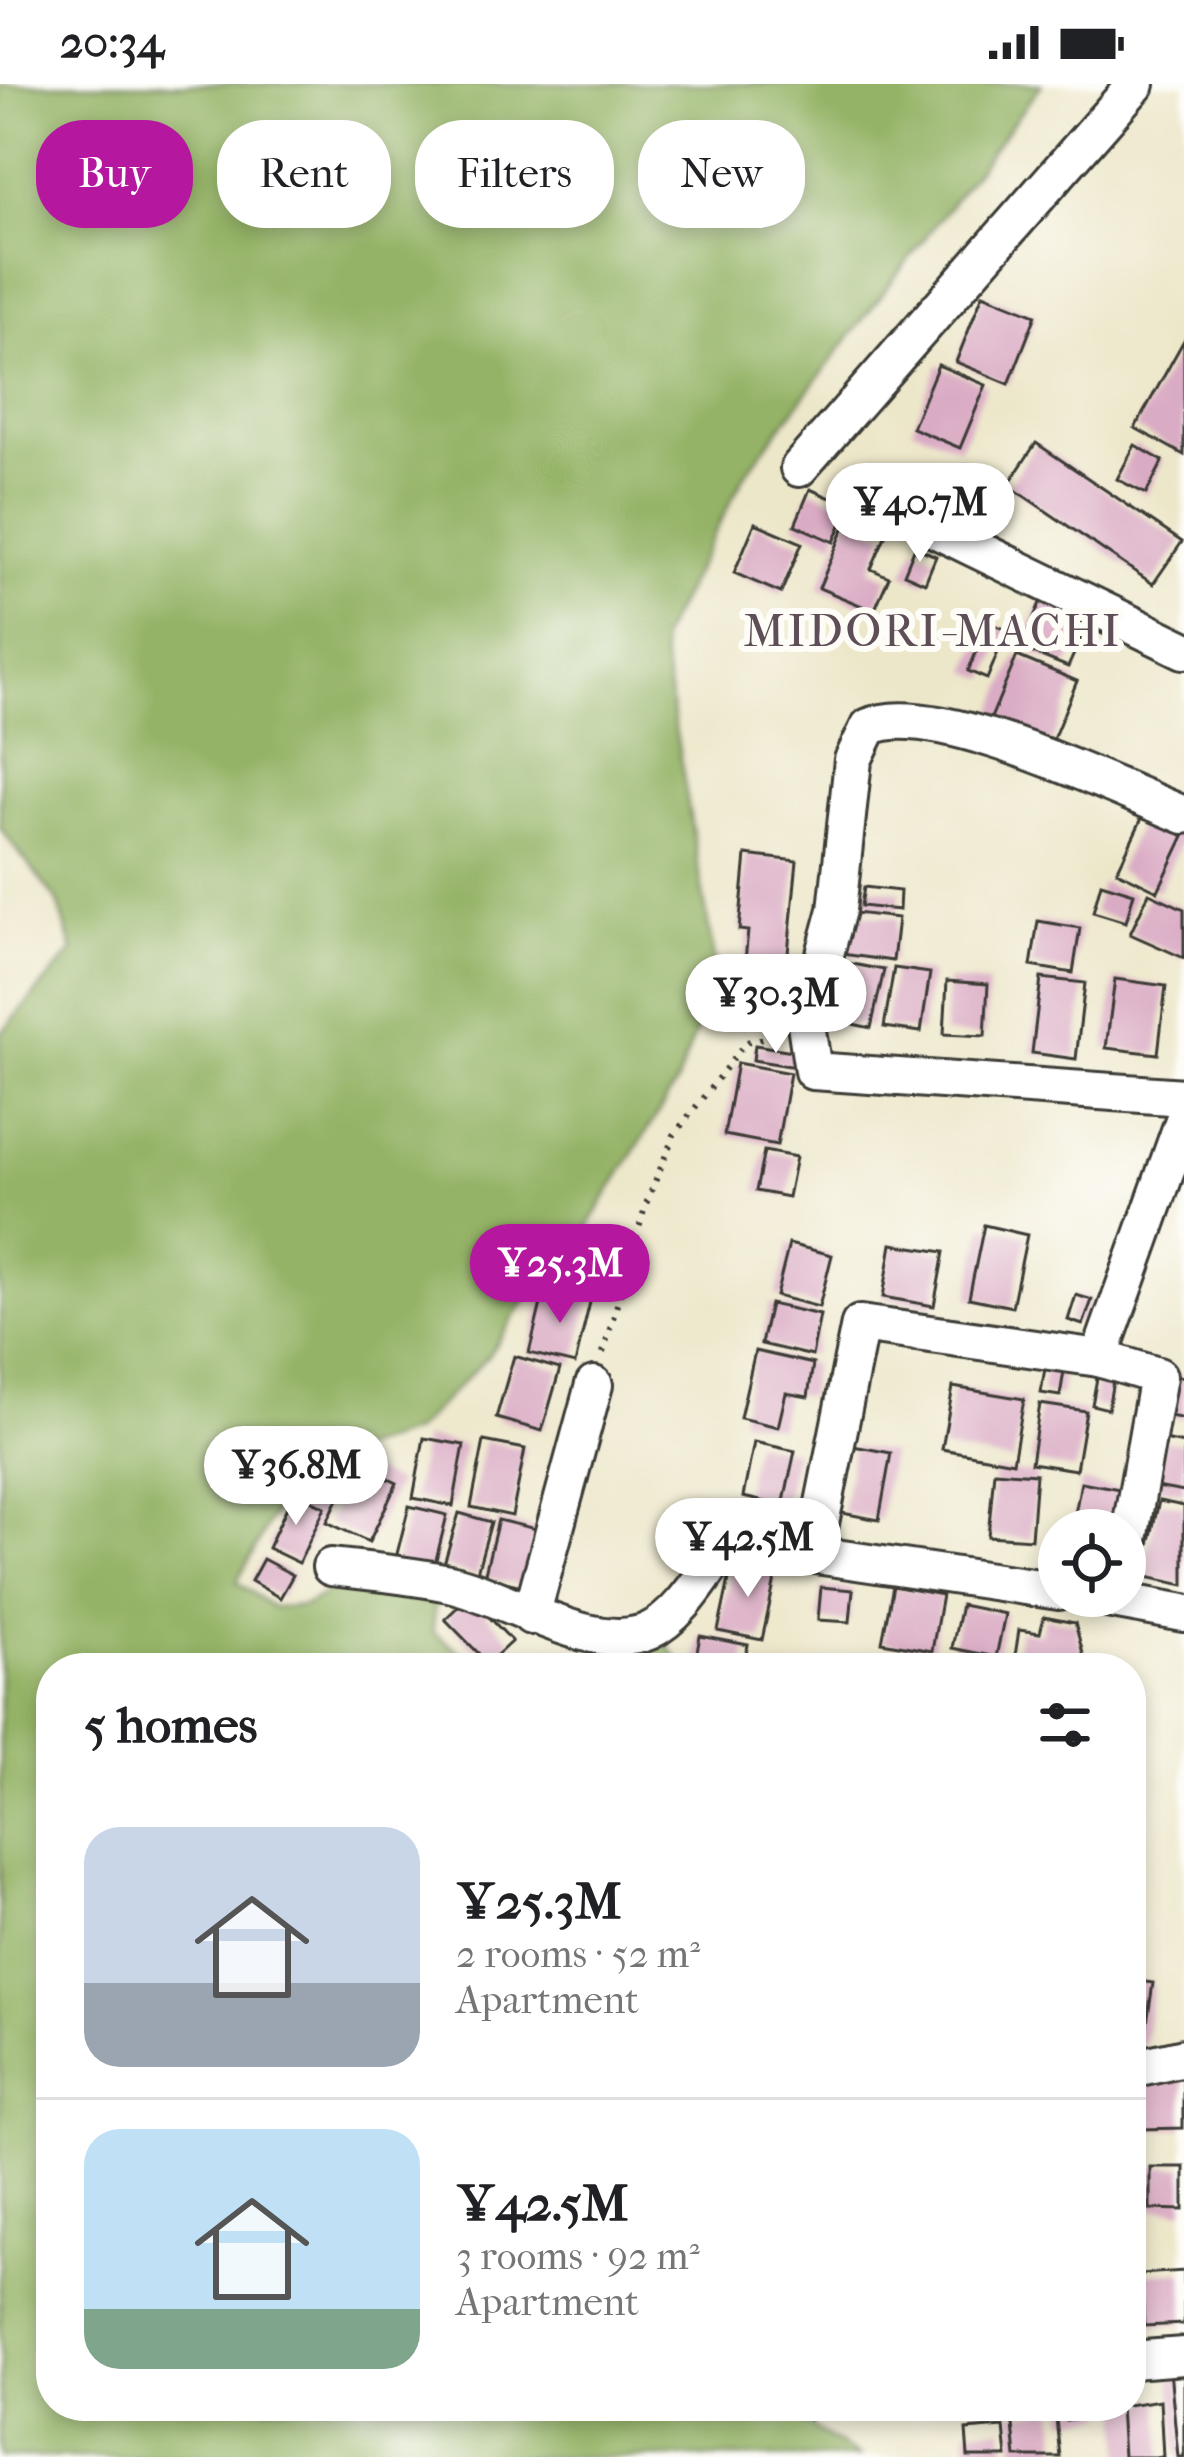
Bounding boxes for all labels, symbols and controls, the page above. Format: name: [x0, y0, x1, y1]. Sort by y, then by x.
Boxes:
text: 20:34: [60, 16, 164, 69]
chip: Buy: [36, 120, 193, 228]
chip: Rent: [217, 120, 391, 228]
chip: Filters: [415, 120, 614, 228]
chip: New: [638, 120, 805, 228]
pin: ¥40.7M: [822, 463, 1018, 565]
text: ¥40.7M: [853, 479, 987, 525]
district label: MIDORI-MACHI: [744, 605, 1122, 658]
pin: ¥30.3M: [678, 954, 874, 1056]
text: ¥30.3M: [712, 970, 840, 1016]
pin: ¥25.3M: [462, 1224, 658, 1326]
text: ¥25.3M: [497, 1240, 623, 1286]
pin: ¥36.8M: [198, 1426, 394, 1528]
text: ¥36.8M: [231, 1442, 361, 1488]
pin: ¥42.5M: [650, 1498, 846, 1600]
map controls: [1038, 1509, 1146, 1617]
button: locate: [1038, 1509, 1146, 1617]
text: ¥42.5M: [682, 1514, 814, 1560]
icon: filters: [1032, 1692, 1098, 1758]
text: 5 homes: [84, 1695, 257, 1755]
text: ¥25.3M: [456, 1871, 621, 1931]
icon: home: [180, 1875, 324, 2019]
text: 2 rooms · 52 m²: [456, 1931, 700, 1977]
text: Apartment: [456, 1977, 639, 2023]
text: ¥42.5M: [456, 2173, 628, 2233]
icon: home: [180, 2177, 324, 2321]
text: 3 rooms · 92 m²: [456, 2233, 700, 2279]
text: Apartment: [456, 2279, 639, 2325]

